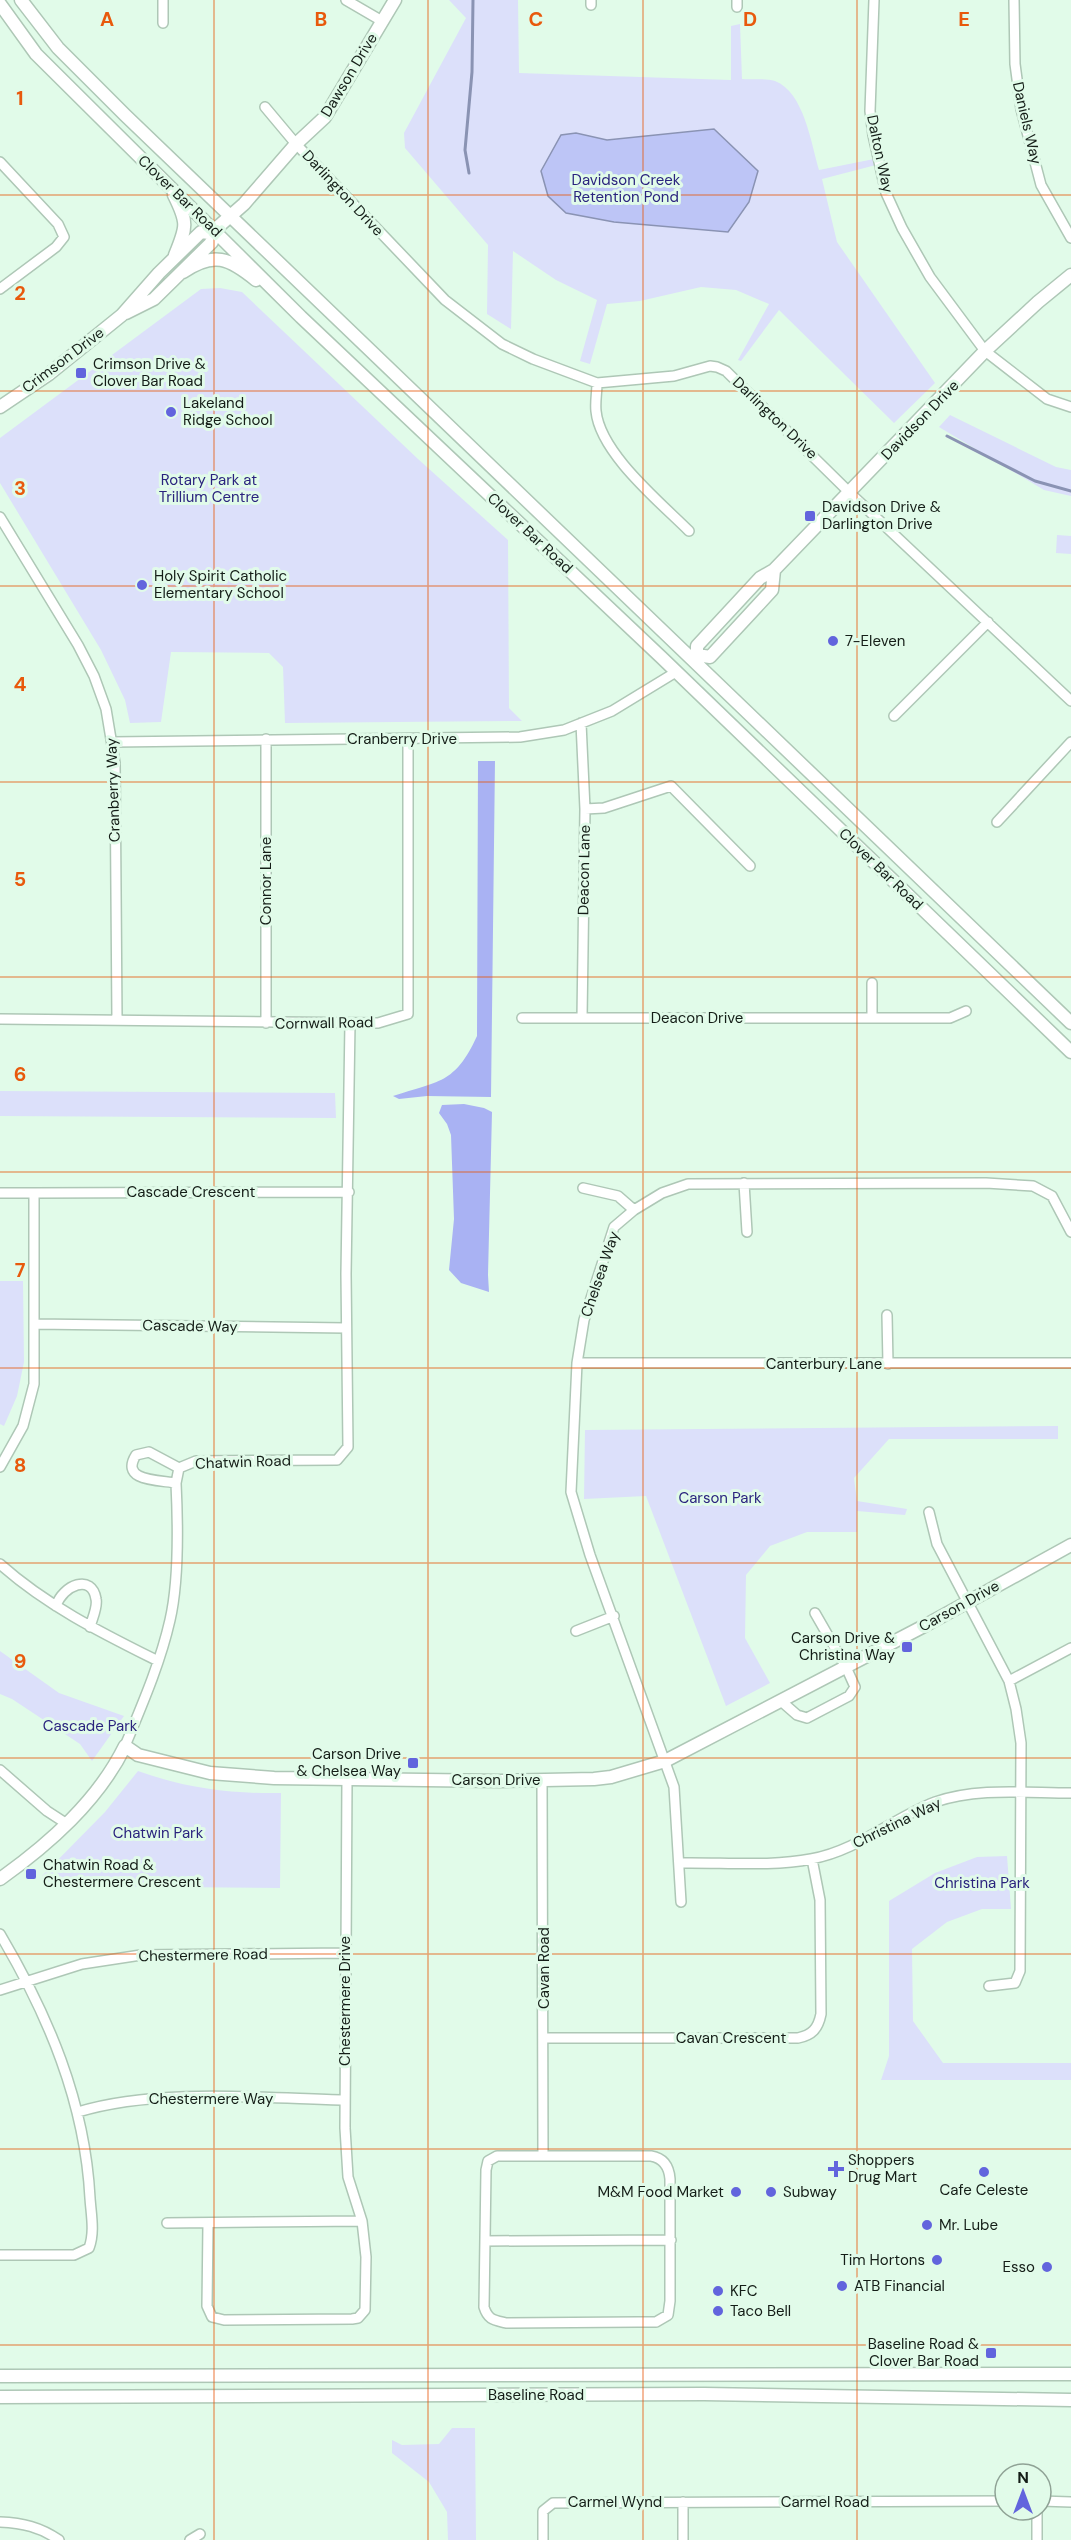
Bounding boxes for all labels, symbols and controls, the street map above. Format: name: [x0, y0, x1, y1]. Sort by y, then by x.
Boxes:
text: A: [100, 6, 114, 32]
text: B: [315, 6, 327, 32]
text: C: [529, 6, 543, 32]
text: D: [743, 6, 757, 32]
text: E: [958, 6, 970, 32]
street label: Dawson Drive: [316, 29, 382, 121]
street label: Daniels Way: [1008, 80, 1046, 167]
text: 1: [16, 85, 24, 111]
street label: Dalton Way: [862, 113, 898, 195]
street label: Darlington Drive: [298, 146, 388, 240]
street label: Clover Bar Road: [134, 151, 226, 241]
park label: Davidson Creek Retention Pond: [572, 170, 681, 207]
text: 2: [14, 280, 26, 306]
street label: Crimson Drive: [18, 323, 108, 397]
place label: Crimson Drive & Clover Bar Road: [93, 354, 206, 391]
marker: Crimson Drive & Clover Bar Road: [74, 366, 88, 380]
street label: Darlington Drive: [728, 372, 822, 464]
street label: Davidson Drive: [877, 376, 963, 464]
place label: Lakeland Ridge School: [183, 393, 273, 430]
marker: Lakeland Ridge School: [164, 405, 178, 419]
park label: Rotary Park at Trillium Centre: [159, 470, 259, 507]
text: 3: [14, 475, 26, 501]
street label: Clover Bar Road: [483, 488, 577, 578]
place label: Davidson Drive & Darlington Drive: [822, 497, 941, 534]
marker: Davidson Drive & Darlington Drive: [803, 509, 817, 523]
place label: Holy Spirit Catholic Elementary School: [154, 566, 287, 603]
marker: Holy Spirit Catholic Elementary School: [135, 578, 149, 592]
place label: 7-Eleven: [845, 631, 905, 651]
marker: 7-Eleven: [826, 634, 840, 648]
text: 4: [14, 671, 27, 697]
street label: Cranberry Drive: [347, 729, 457, 749]
street label: Cranberry Way: [101, 737, 125, 843]
street label: Clover Bar Road: [835, 824, 927, 914]
street label: Deacon Lane: [573, 825, 595, 915]
street label: Connor Lane: [256, 837, 276, 925]
text: 5: [14, 866, 26, 892]
street label: Deacon Drive: [651, 1008, 743, 1028]
street label: Cornwall Road: [274, 1012, 374, 1034]
text: 6: [14, 1061, 26, 1087]
street label: Cascade Crescent: [127, 1182, 255, 1202]
street label: Chelsea Way: [576, 1228, 624, 1320]
text: 7: [15, 1257, 26, 1283]
street label: Cascade Way: [142, 1315, 238, 1337]
street label: Canterbury Lane: [766, 1354, 882, 1374]
street label: Chatwin Road: [195, 1450, 291, 1474]
text: 8: [14, 1452, 26, 1478]
park label: Carson Park: [678, 1488, 762, 1508]
street label: Carson Drive: [915, 1576, 1003, 1636]
place label: Carson Drive & Christina Way: [791, 1628, 896, 1665]
marker: Carson Drive & Christina Way: [900, 1640, 914, 1654]
text: 9: [14, 1648, 26, 1674]
park label: Cascade Park: [43, 1716, 138, 1736]
place label: Carson Drive & Chelsea Way: [296, 1744, 402, 1781]
marker: Carson Drive & Chelsea Way: [406, 1756, 420, 1770]
street label: Carson Drive: [451, 1770, 541, 1790]
street label: Christina Way: [849, 1793, 945, 1853]
park label: Chatwin Park: [113, 1823, 204, 1843]
place label: Chatwin Road & Chestermere Crescent: [43, 1855, 201, 1892]
marker: Chatwin Road & Chestermere Crescent: [24, 1867, 38, 1881]
park label: Christina Park: [934, 1873, 1030, 1893]
street label: Cavan Road: [534, 1927, 554, 2009]
street label: Chestermere Drive: [335, 1936, 355, 2066]
street label: Chestermere Road: [138, 1944, 268, 1966]
street label: Cavan Crescent: [676, 2028, 786, 2048]
street label: Chestermere Way: [149, 2089, 274, 2109]
place label: Shoppers Drug Mart: [848, 2150, 917, 2187]
marker: Shoppers Drug Mart: [829, 2162, 843, 2176]
marker: Cafe Celeste: [977, 2165, 991, 2179]
place label: Cafe Celeste: [940, 2180, 1028, 2200]
place label: M&M Food Market: [597, 2182, 724, 2202]
place label: Subway: [783, 2182, 838, 2202]
marker: M&M Food Market: [729, 2185, 743, 2199]
marker: Subway: [764, 2185, 778, 2199]
place label: Mr. Lube: [939, 2215, 998, 2235]
marker: Mr. Lube: [920, 2218, 934, 2232]
place label: Tim Hortons: [840, 2250, 925, 2270]
marker: Tim Hortons: [930, 2253, 944, 2267]
place label: Esso: [1003, 2257, 1035, 2277]
marker: Esso: [1040, 2260, 1054, 2274]
place label: ATB Financial: [854, 2276, 945, 2296]
marker: ATB Financial: [835, 2279, 849, 2293]
place label: KFC: [730, 2281, 758, 2301]
marker: KFC: [711, 2284, 725, 2298]
place label: Taco Bell: [730, 2301, 791, 2321]
marker: Taco Bell: [711, 2304, 725, 2318]
place label: Baseline Road & Clover Bar Road: [868, 2334, 979, 2371]
marker: Baseline Road & Clover Bar Road: [984, 2346, 998, 2360]
street label: Baseline Road: [488, 2385, 584, 2405]
north arrow: [993, 2462, 1053, 2522]
text: N: [1017, 2467, 1029, 2488]
street label: Carmel Wynd: [568, 2492, 662, 2512]
street label: Carmel Road: [781, 2492, 869, 2512]

